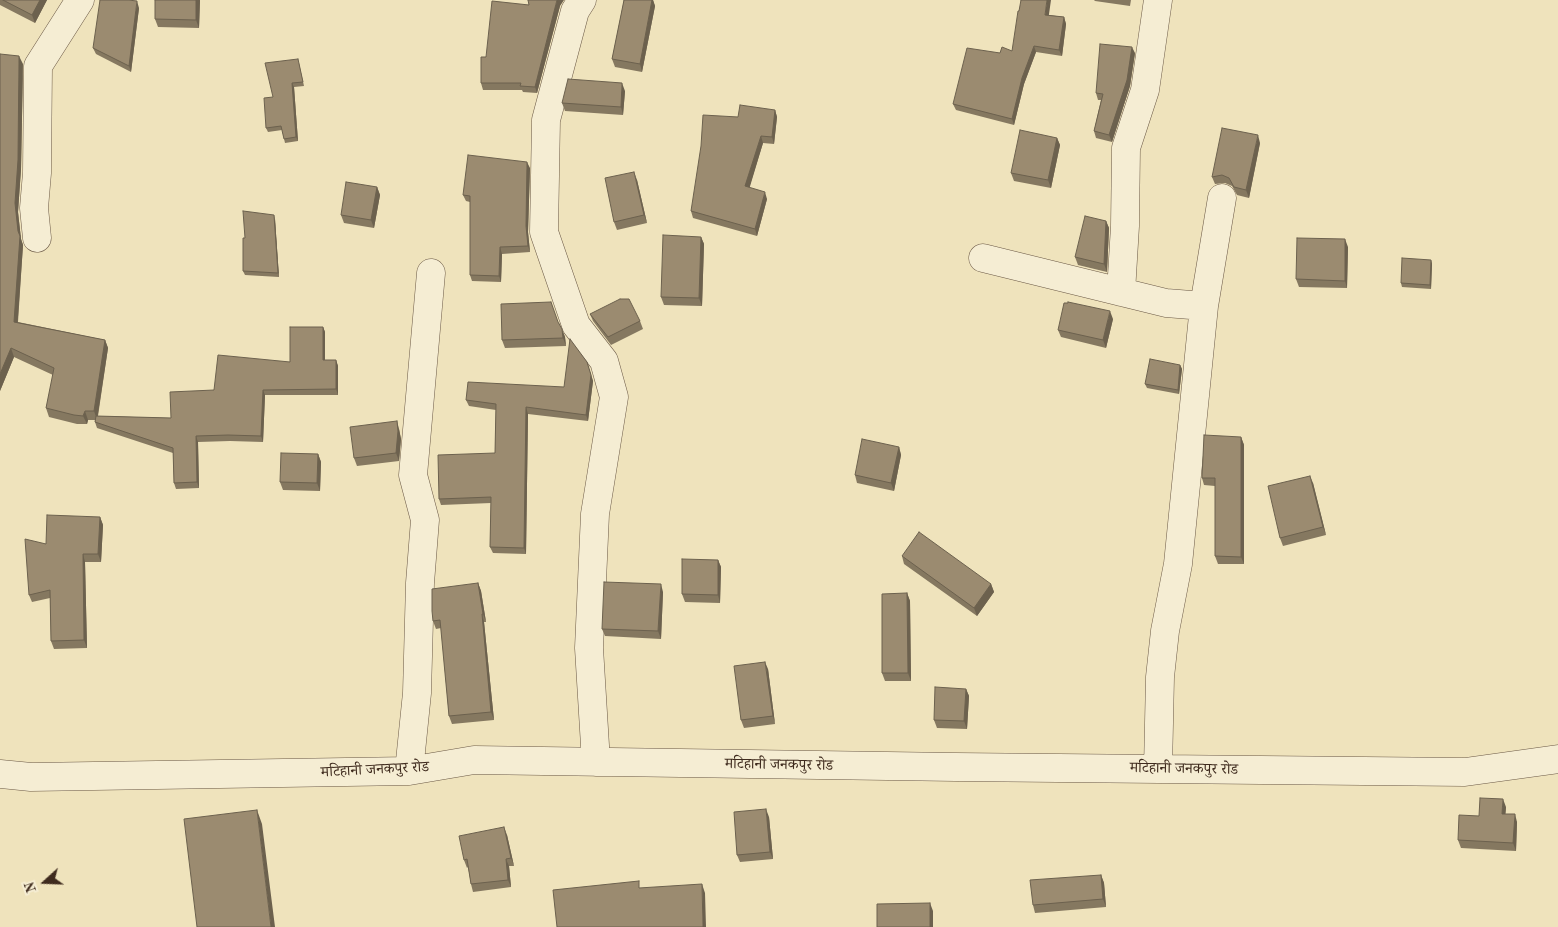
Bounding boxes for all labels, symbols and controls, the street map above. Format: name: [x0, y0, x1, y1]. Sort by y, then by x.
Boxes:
street label: मटिहानी जनकपुर रोड: [725, 755, 833, 775]
street label: मटिहानी जनकपुर रोड: [320, 758, 430, 782]
street label: मटिहानी जनकपुर रोड: [1130, 759, 1238, 779]
north arrow: [20, 857, 70, 907]
text: N: [22, 880, 39, 895]

